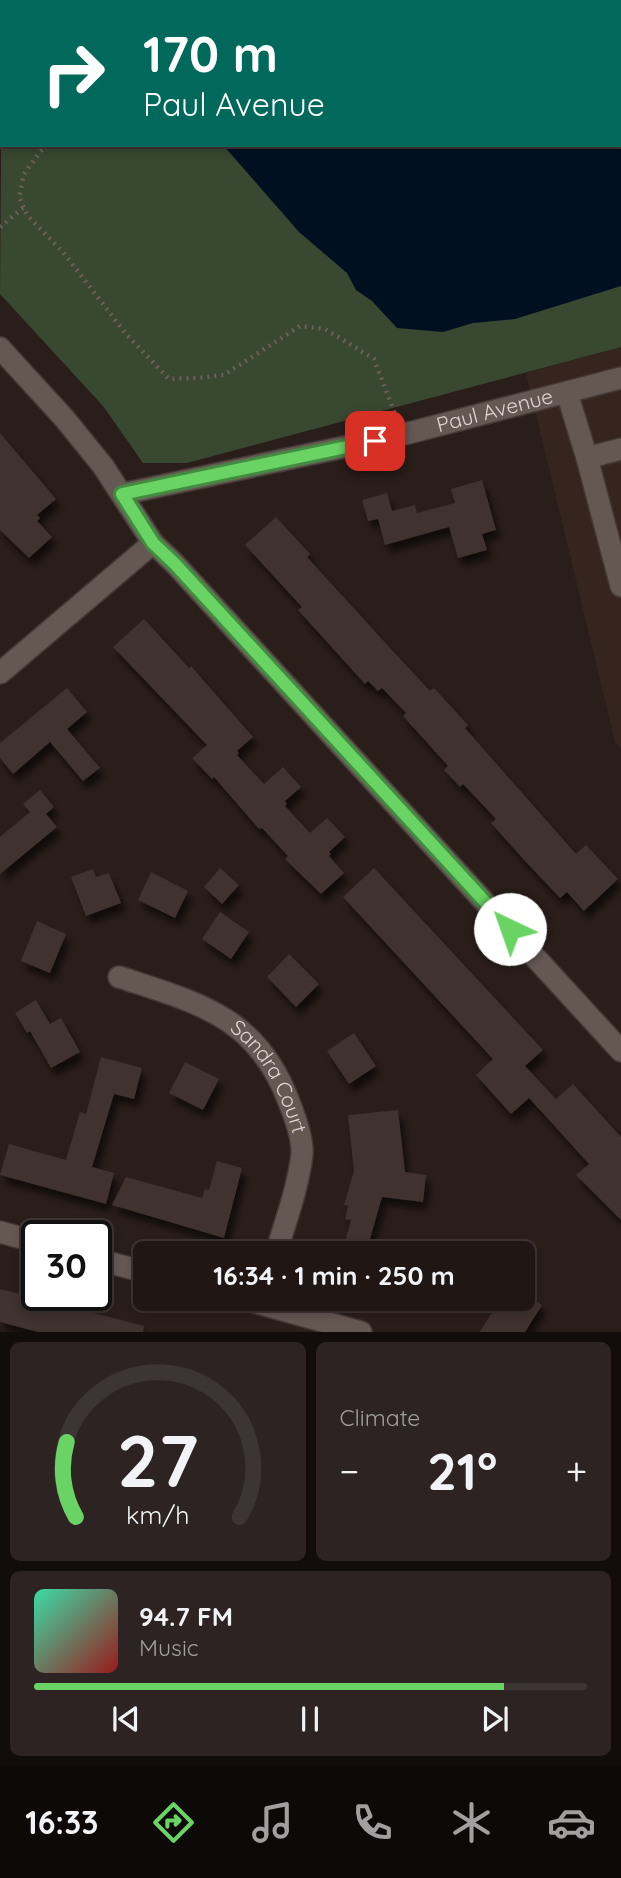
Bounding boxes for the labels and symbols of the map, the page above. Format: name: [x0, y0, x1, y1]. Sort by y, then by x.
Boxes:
street label: Paul Avenue: [433, 382, 556, 437]
pin: [345, 411, 405, 471]
position arrow: [473, 892, 547, 966]
street label: Sandra Court: [226, 1014, 313, 1136]
speed limit sign: 30: [21, 1220, 112, 1311]

